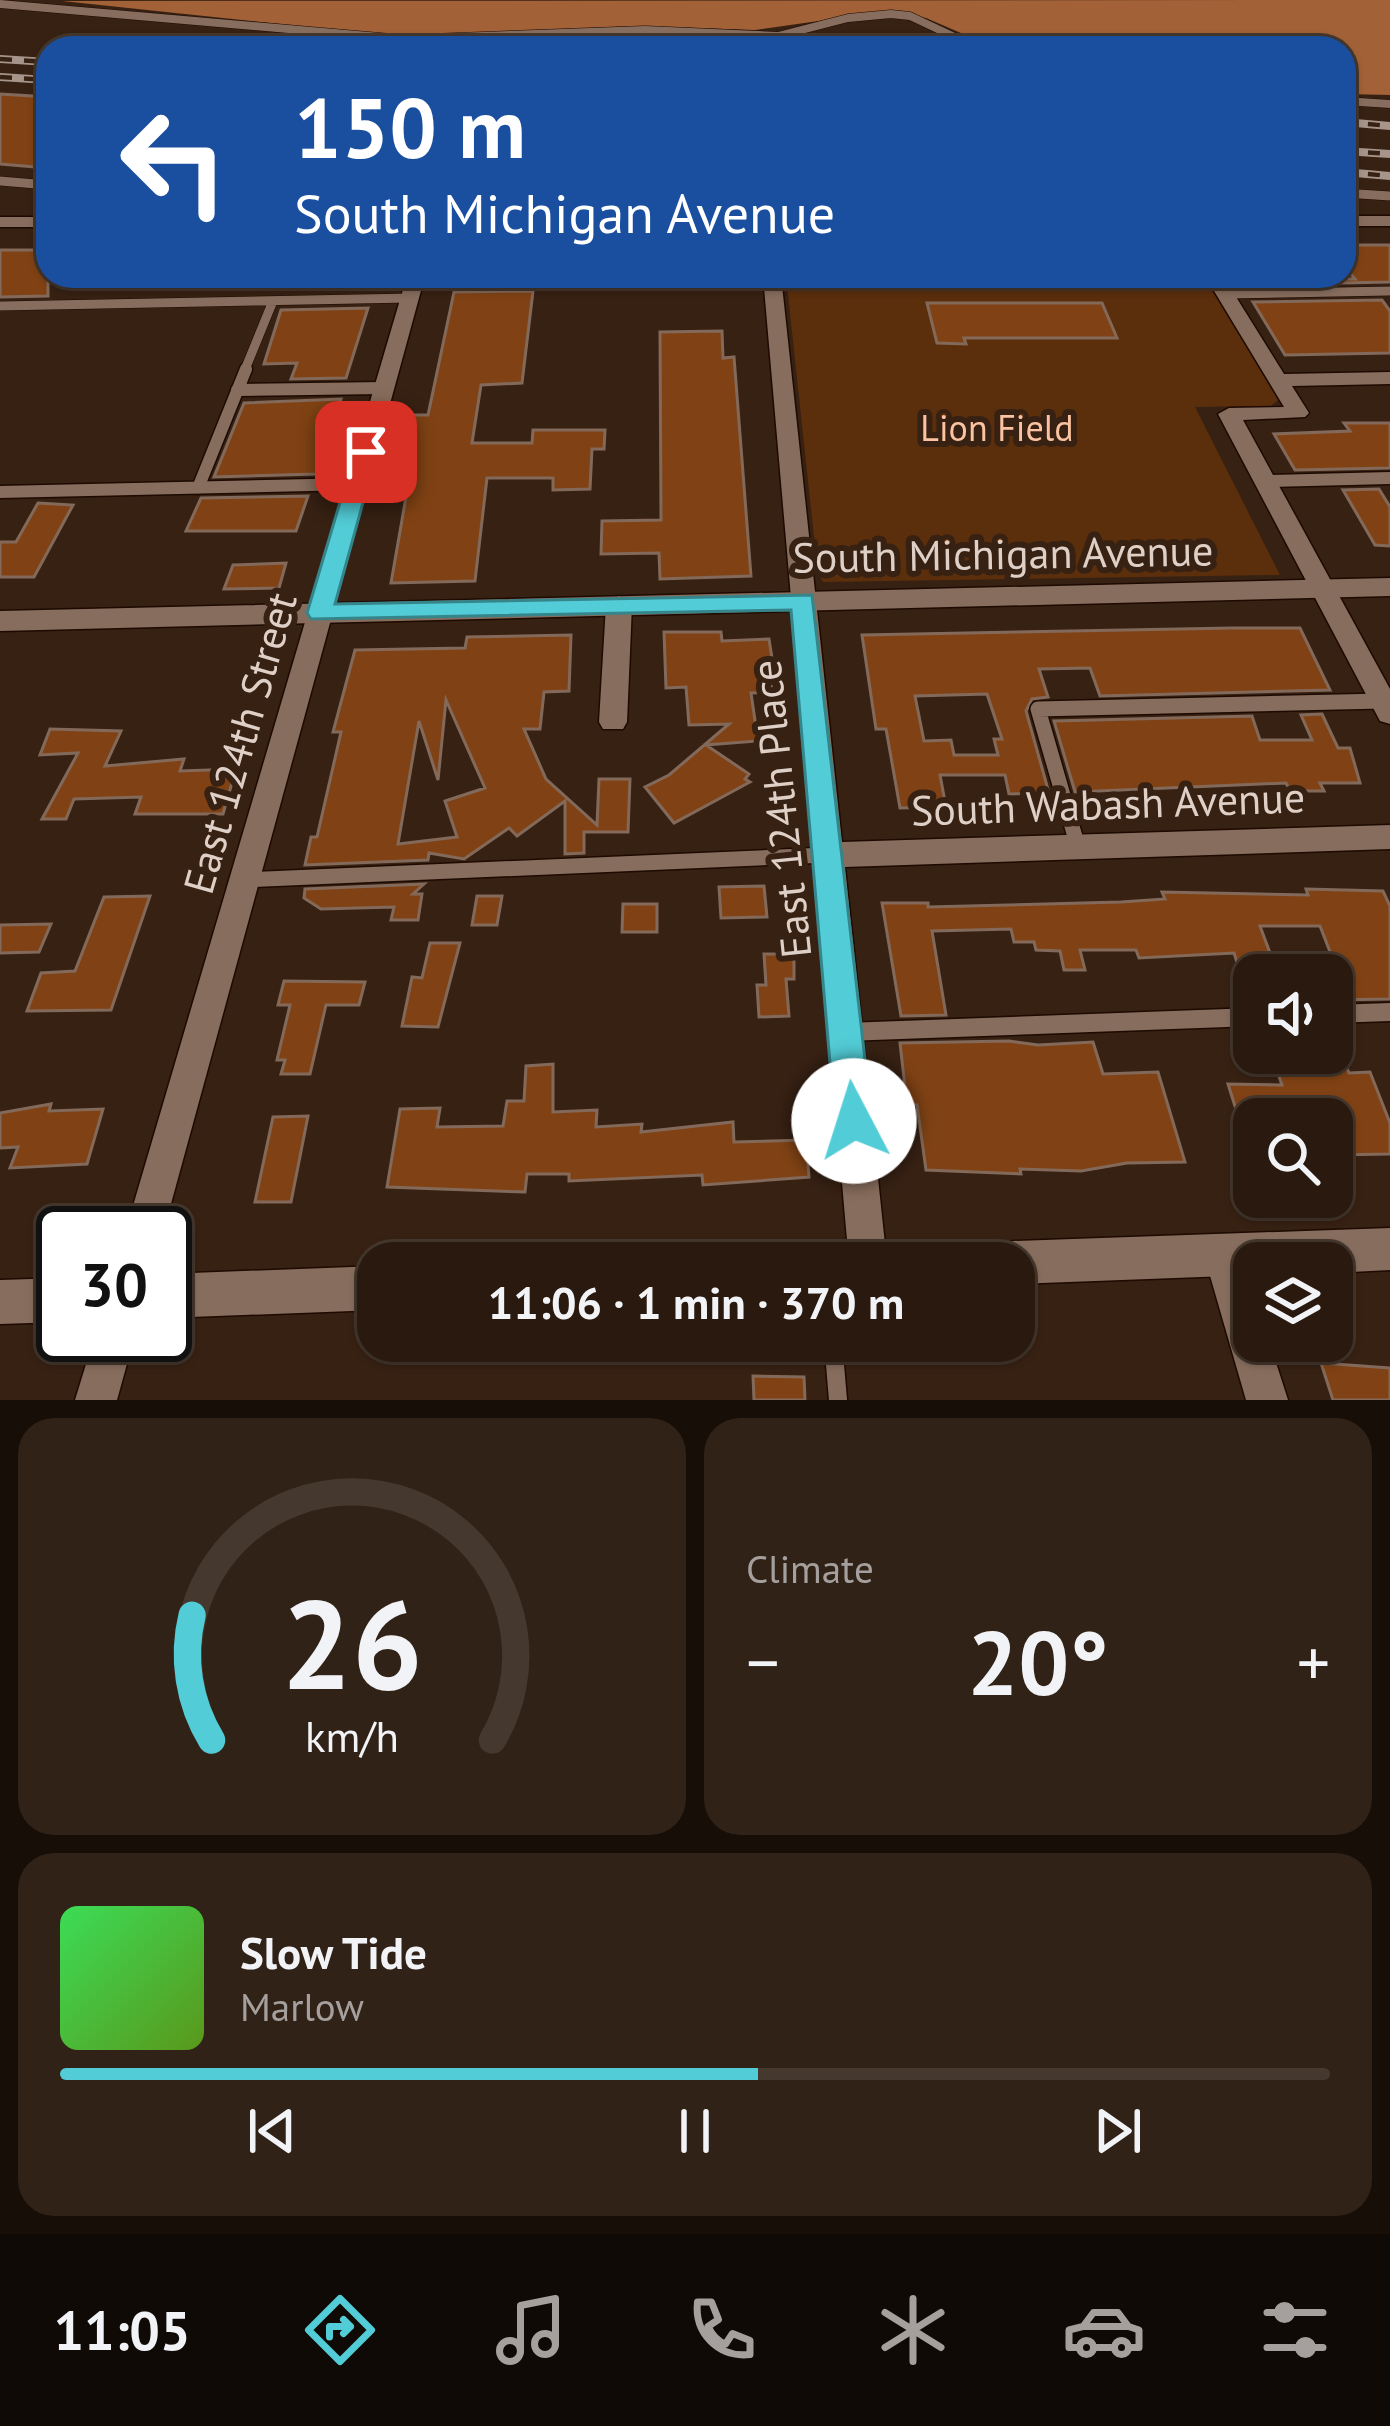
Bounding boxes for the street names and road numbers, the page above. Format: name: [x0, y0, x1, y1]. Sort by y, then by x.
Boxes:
street label: South Michigan Avenue: [792, 522, 1214, 585]
street label: East 124th Street: [170, 586, 309, 900]
street label: East 124th Place: [738, 657, 824, 961]
street label: South Wabash Avenue: [910, 769, 1306, 838]

